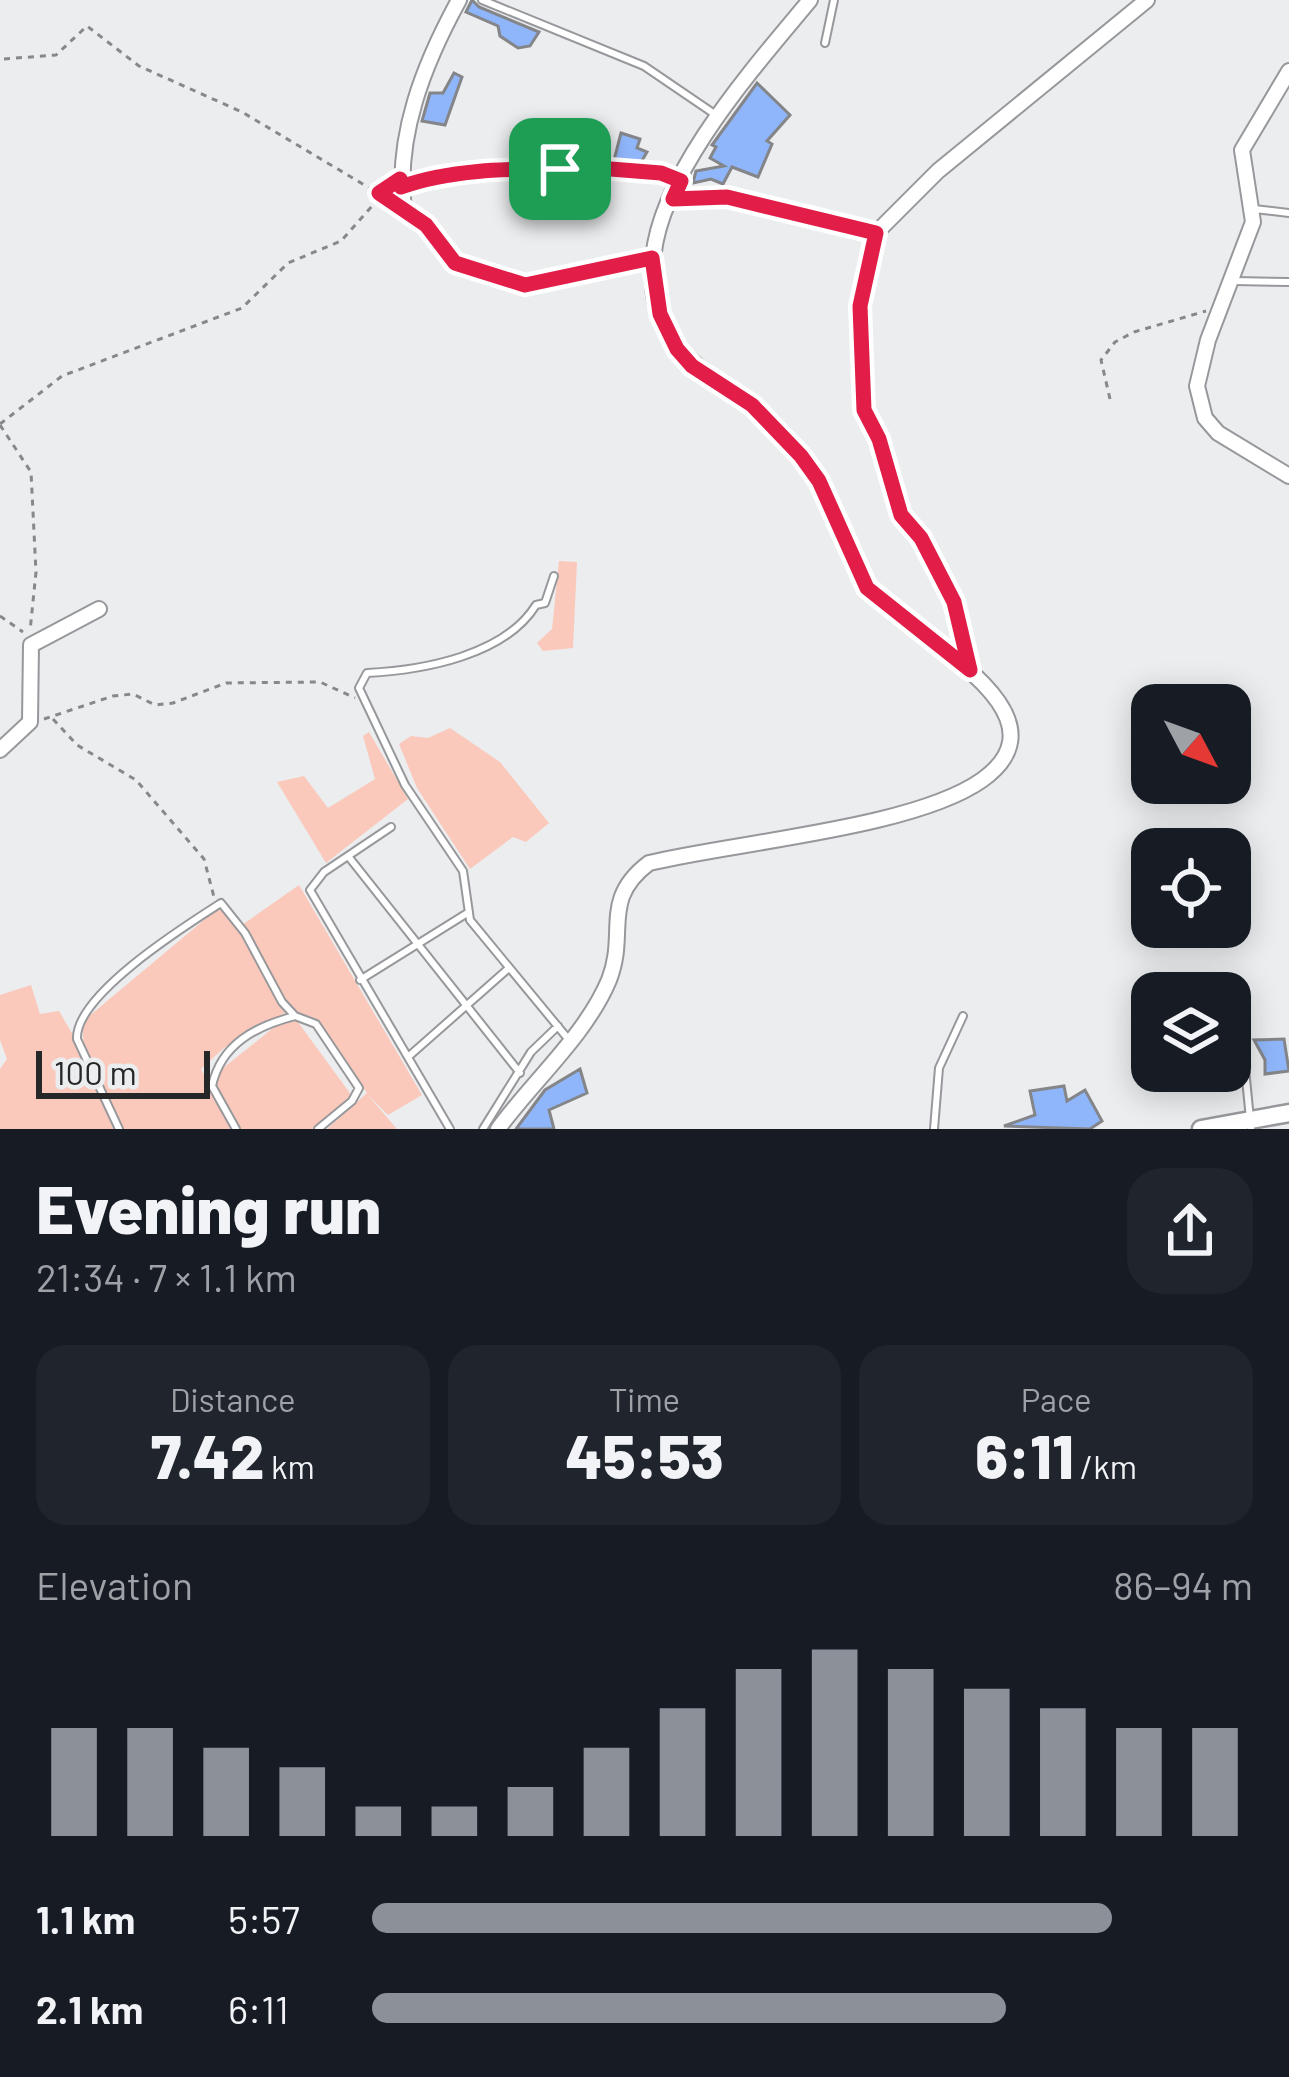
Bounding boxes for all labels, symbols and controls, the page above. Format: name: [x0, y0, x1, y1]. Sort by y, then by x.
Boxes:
pin: [509, 118, 611, 220]
icon: arrive: [527, 136, 593, 202]
north arrow: [1131, 684, 1251, 804]
map controls: [1131, 684, 1251, 1092]
button: locate: [1131, 828, 1251, 948]
button: layers: [1131, 972, 1251, 1092]
scale bar: [36, 1045, 210, 1098]
text: 100 m: [54, 1052, 137, 1092]
text: Evening run: [36, 1168, 381, 1247]
button: share: [1127, 1168, 1253, 1294]
text: 21:34 · 7 × 1.1 km: [36, 1253, 297, 1300]
text: Distance: [170, 1379, 296, 1419]
text: Time: [609, 1379, 680, 1419]
text: Pace: [1021, 1379, 1092, 1419]
text: 7.42: [151, 1419, 264, 1491]
text: 45:53: [565, 1419, 724, 1491]
text: 6:11: [975, 1419, 1073, 1491]
text: km: [264, 1446, 315, 1486]
text: /km: [1073, 1446, 1137, 1486]
text: Elevation: [36, 1561, 193, 1608]
text: 86–94 m: [1113, 1561, 1253, 1608]
text: 1.1 km: [36, 1895, 135, 1942]
text: 5:57: [228, 1895, 300, 1942]
text: 2.1 km: [36, 1985, 143, 2032]
text: 6:11: [228, 1985, 289, 2032]

